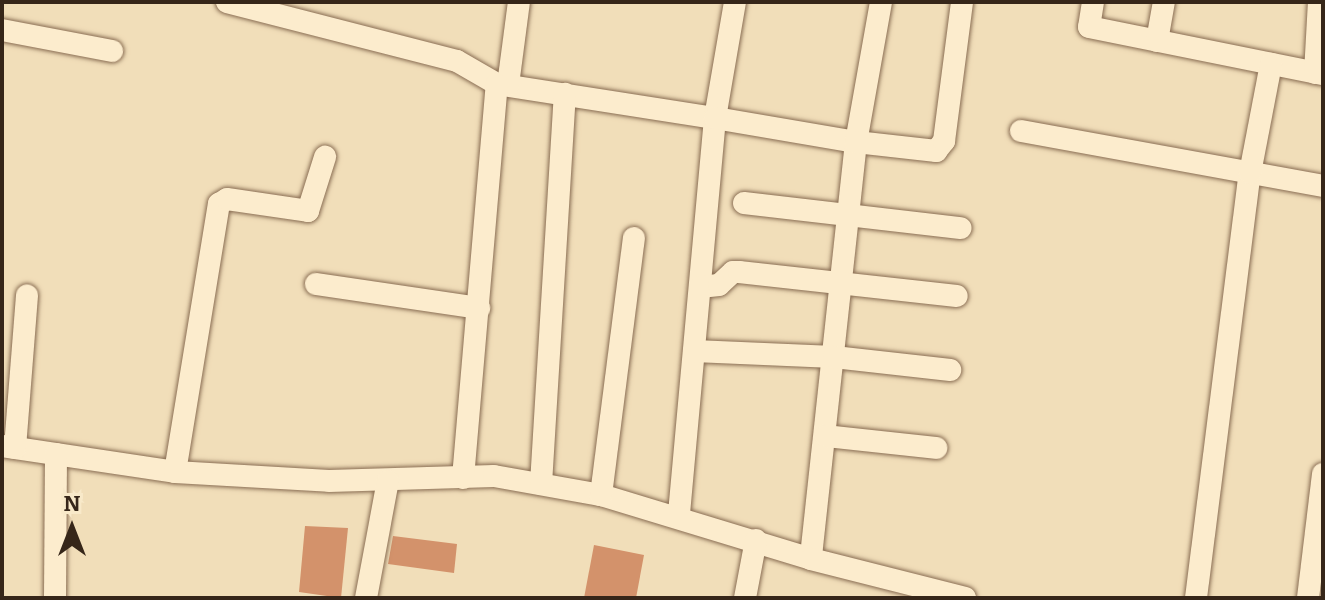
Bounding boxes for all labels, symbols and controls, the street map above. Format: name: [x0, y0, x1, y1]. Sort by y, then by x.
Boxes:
north arrow: [32, 488, 112, 568]
text: N: [64, 490, 80, 517]

